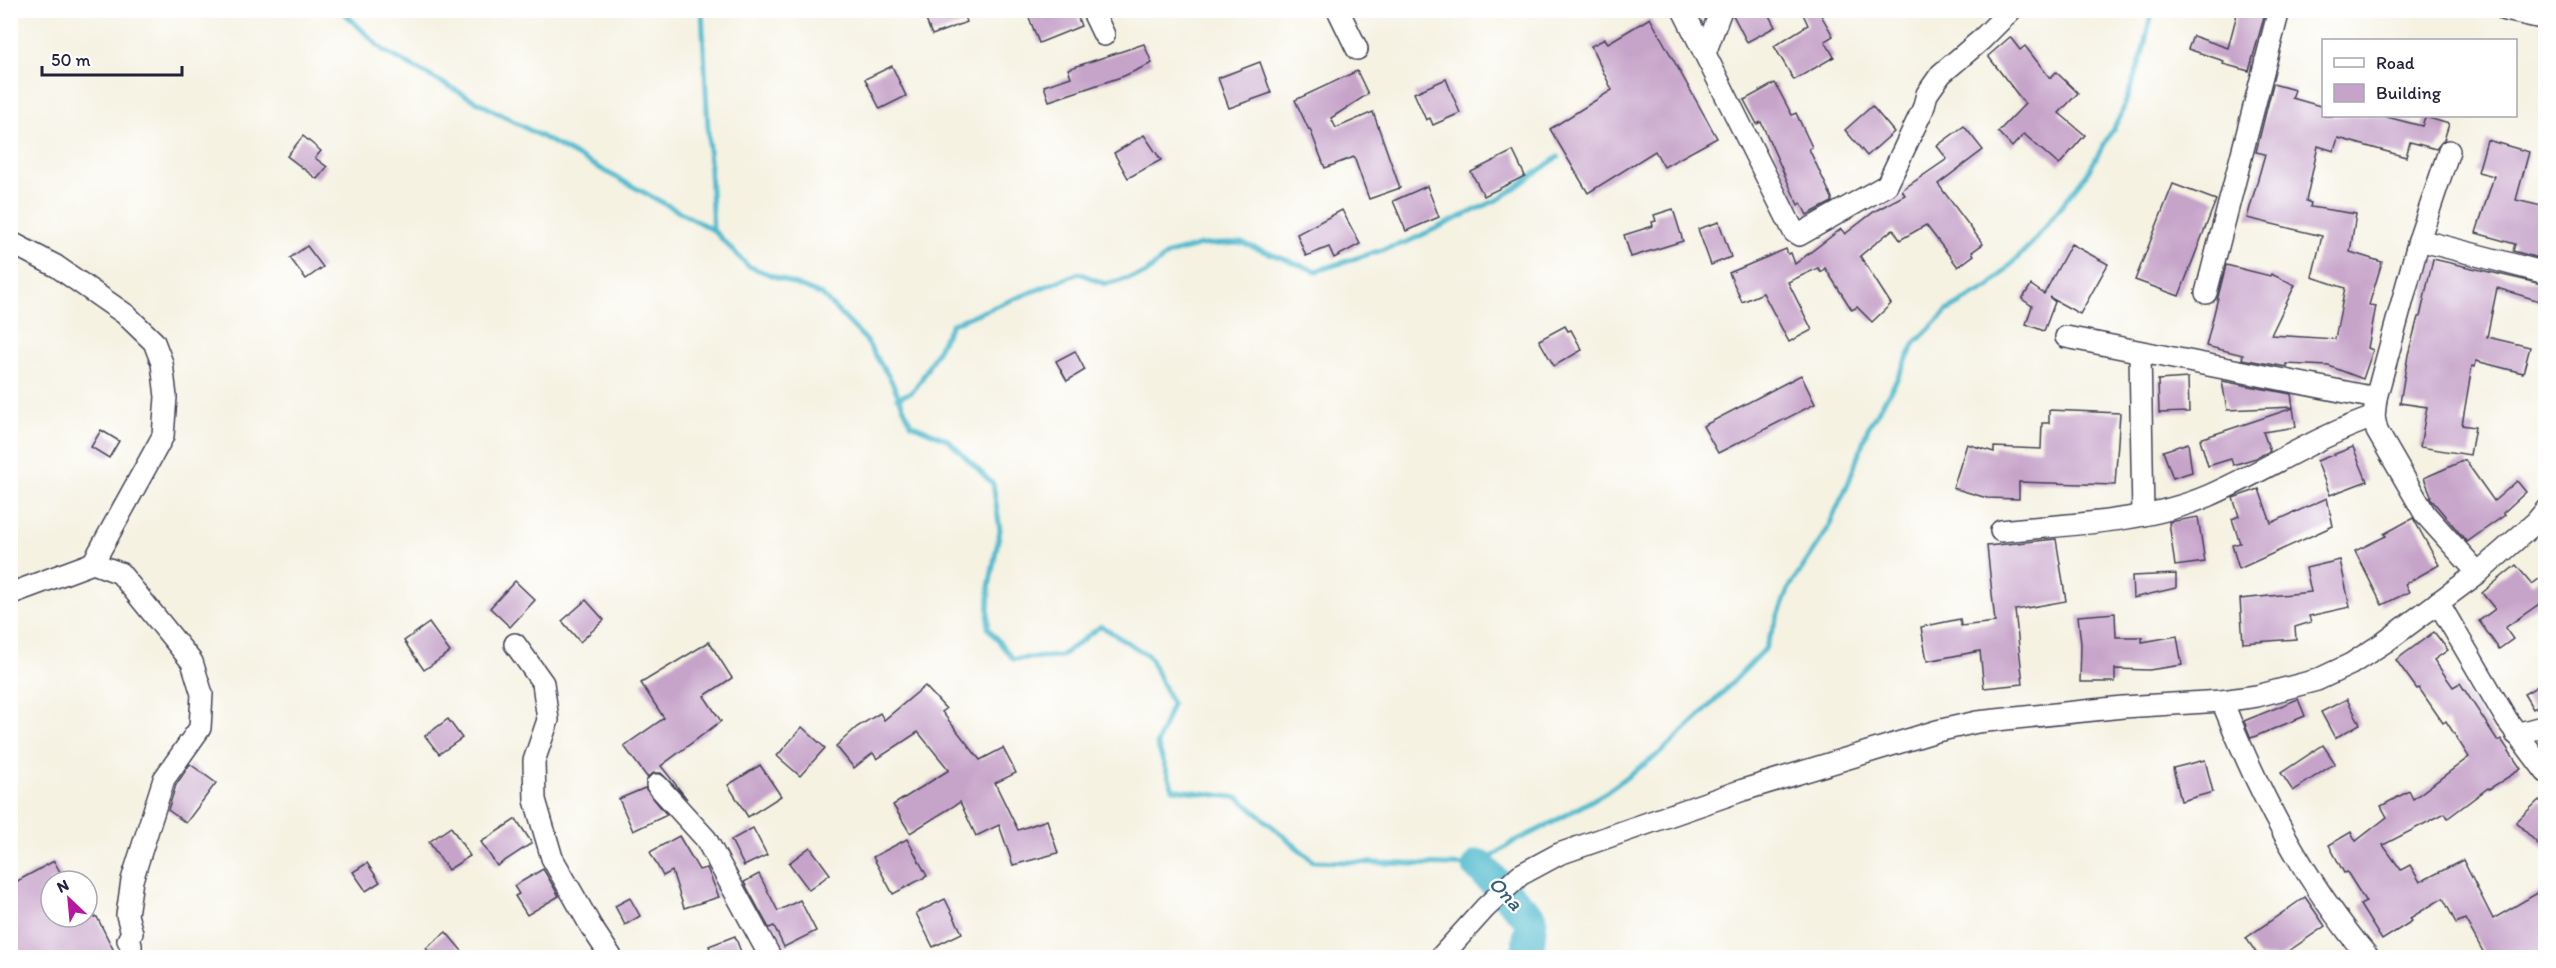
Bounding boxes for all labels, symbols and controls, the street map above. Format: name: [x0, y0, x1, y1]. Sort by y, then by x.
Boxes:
scale bar: [42, 39, 182, 77]
legend: [2322, 39, 2517, 117]
text: 50 m: [51, 49, 91, 71]
text: Road: [2376, 52, 2415, 74]
text: Building: [2376, 82, 2442, 104]
north arrow: [39, 869, 99, 929]
water label: Ona: [1484, 871, 1528, 915]
text: N: [54, 875, 72, 897]

